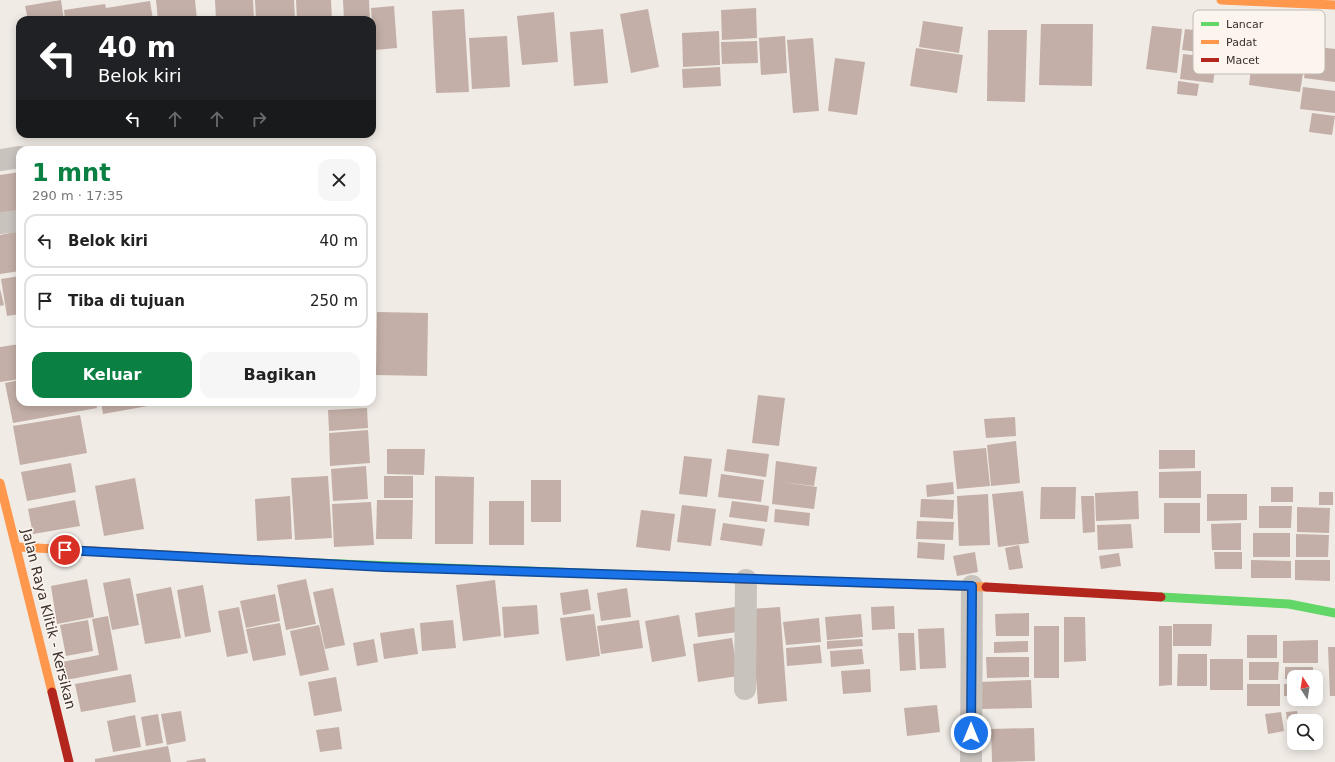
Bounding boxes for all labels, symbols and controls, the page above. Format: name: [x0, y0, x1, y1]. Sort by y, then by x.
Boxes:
legend: [1193, 10, 1325, 74]
text: Lancar: [1226, 18, 1264, 31]
text: 40 m: [98, 31, 176, 64]
icon: left: [32, 32, 84, 84]
text: Padat: [1226, 36, 1258, 49]
text: Macet: [1226, 54, 1260, 67]
text: Belok kiri: [98, 65, 181, 86]
icon: left: [122, 108, 144, 130]
icon: ahead: [164, 108, 186, 130]
icon: ahead: [206, 108, 228, 130]
icon: right: [248, 108, 270, 130]
text: 1 mnt: [32, 159, 111, 187]
button: close: [318, 159, 360, 201]
text: 290 m · 17:35: [32, 188, 123, 203]
icon: left: [34, 230, 56, 252]
text: Belok kiri: [68, 232, 148, 250]
text: 40 m: [320, 232, 358, 250]
icon: arrive: [34, 290, 56, 312]
text: Tiba di tujuan: [68, 292, 185, 310]
text: 250 m: [310, 292, 358, 310]
button: Keluar: [32, 352, 192, 398]
button: Bagikan: [200, 352, 360, 398]
street label: Jalan Raya Klitik - Kersikan: [19, 526, 79, 711]
pin: [48, 533, 82, 567]
icon: arrive: [54, 539, 76, 561]
north arrow: [1287, 670, 1323, 706]
map controls: [1287, 670, 1323, 750]
position arrow: [950, 712, 992, 754]
button: search: [1287, 714, 1323, 750]

